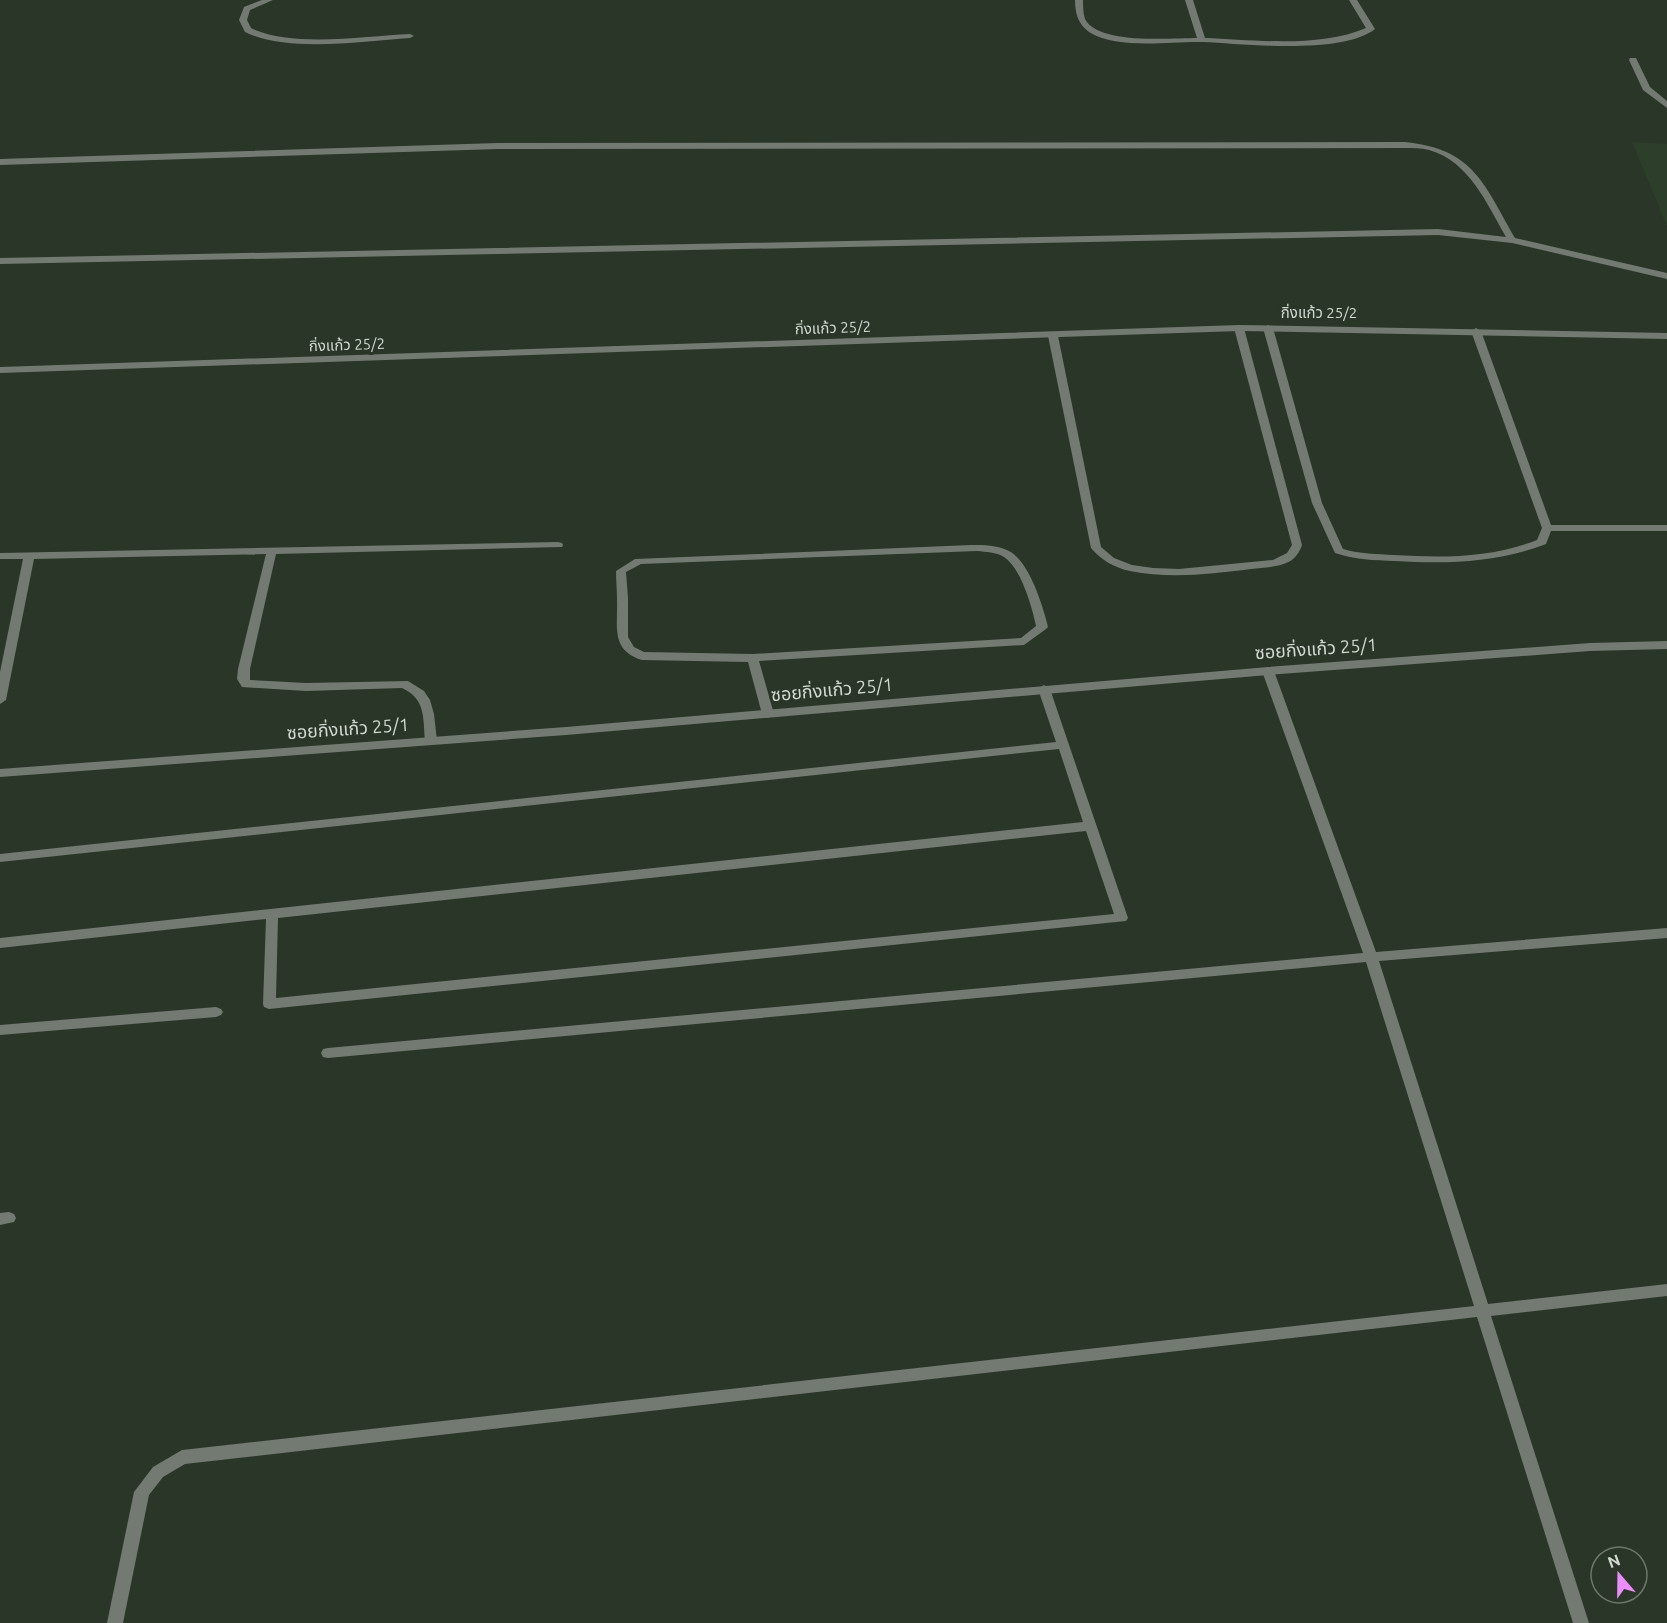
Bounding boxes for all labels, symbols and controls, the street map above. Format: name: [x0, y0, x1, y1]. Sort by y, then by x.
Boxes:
street label: กิ่งแก้ว 25/2: [1281, 303, 1357, 321]
street label: กิ่งแก้ว 25/2: [795, 317, 871, 337]
street label: กิ่งแก้ว 25/2: [309, 334, 385, 354]
street label: ซอยกิ่งแก้ว 25/1: [1254, 633, 1378, 662]
street label: ซอยกิ่งแก้ว 25/1: [770, 673, 894, 704]
street label: ซอยกิ่งแก้ว 25/1: [286, 713, 410, 742]
north arrow: [1589, 1545, 1649, 1605]
text: N: [1605, 1550, 1623, 1571]

